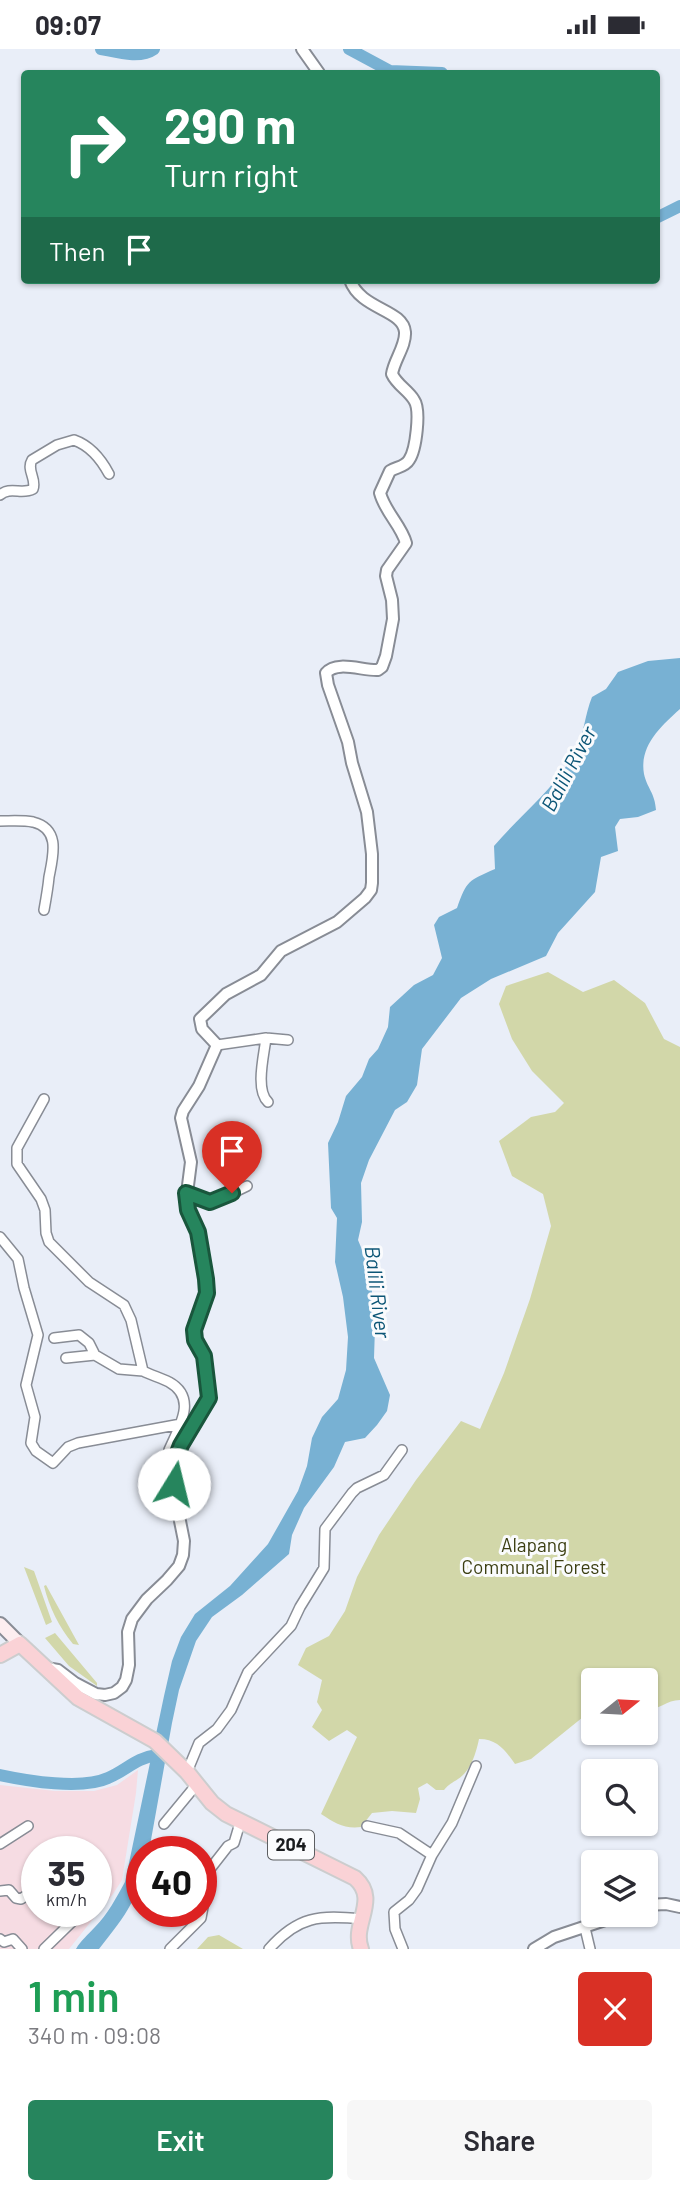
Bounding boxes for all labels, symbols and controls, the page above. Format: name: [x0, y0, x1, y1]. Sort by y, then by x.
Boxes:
text: 09:07: [35, 9, 101, 40]
text: 290 m: [164, 95, 296, 154]
icon: right: [49, 98, 140, 189]
text: Turn right: [164, 155, 299, 193]
icon: arrive: [120, 231, 158, 269]
text: Then: [49, 235, 106, 266]
water label: Balili River: [535, 721, 601, 815]
pin: [202, 1121, 262, 1193]
icon: arrive: [213, 1132, 251, 1170]
water label: Balili River: [360, 1244, 397, 1340]
position arrow: [137, 1447, 211, 1521]
park label: Alapang Communal Forest: [462, 1533, 606, 1578]
north arrow: [581, 1668, 658, 1745]
map controls: [581, 1668, 658, 1927]
button: search: [581, 1759, 658, 1836]
road number: 204: [268, 1830, 314, 1859]
speed limit sign: 40: [126, 1836, 217, 1927]
button: layers: [581, 1850, 658, 1927]
text: 35: [48, 1851, 85, 1893]
text: km/h: [46, 1888, 87, 1910]
text: 1 min: [28, 1970, 120, 2020]
button: close: [578, 1972, 652, 2046]
text: 340 m · 09:08: [28, 2021, 161, 2049]
button: Exit: [28, 2100, 333, 2180]
button: Share: [347, 2100, 652, 2180]

